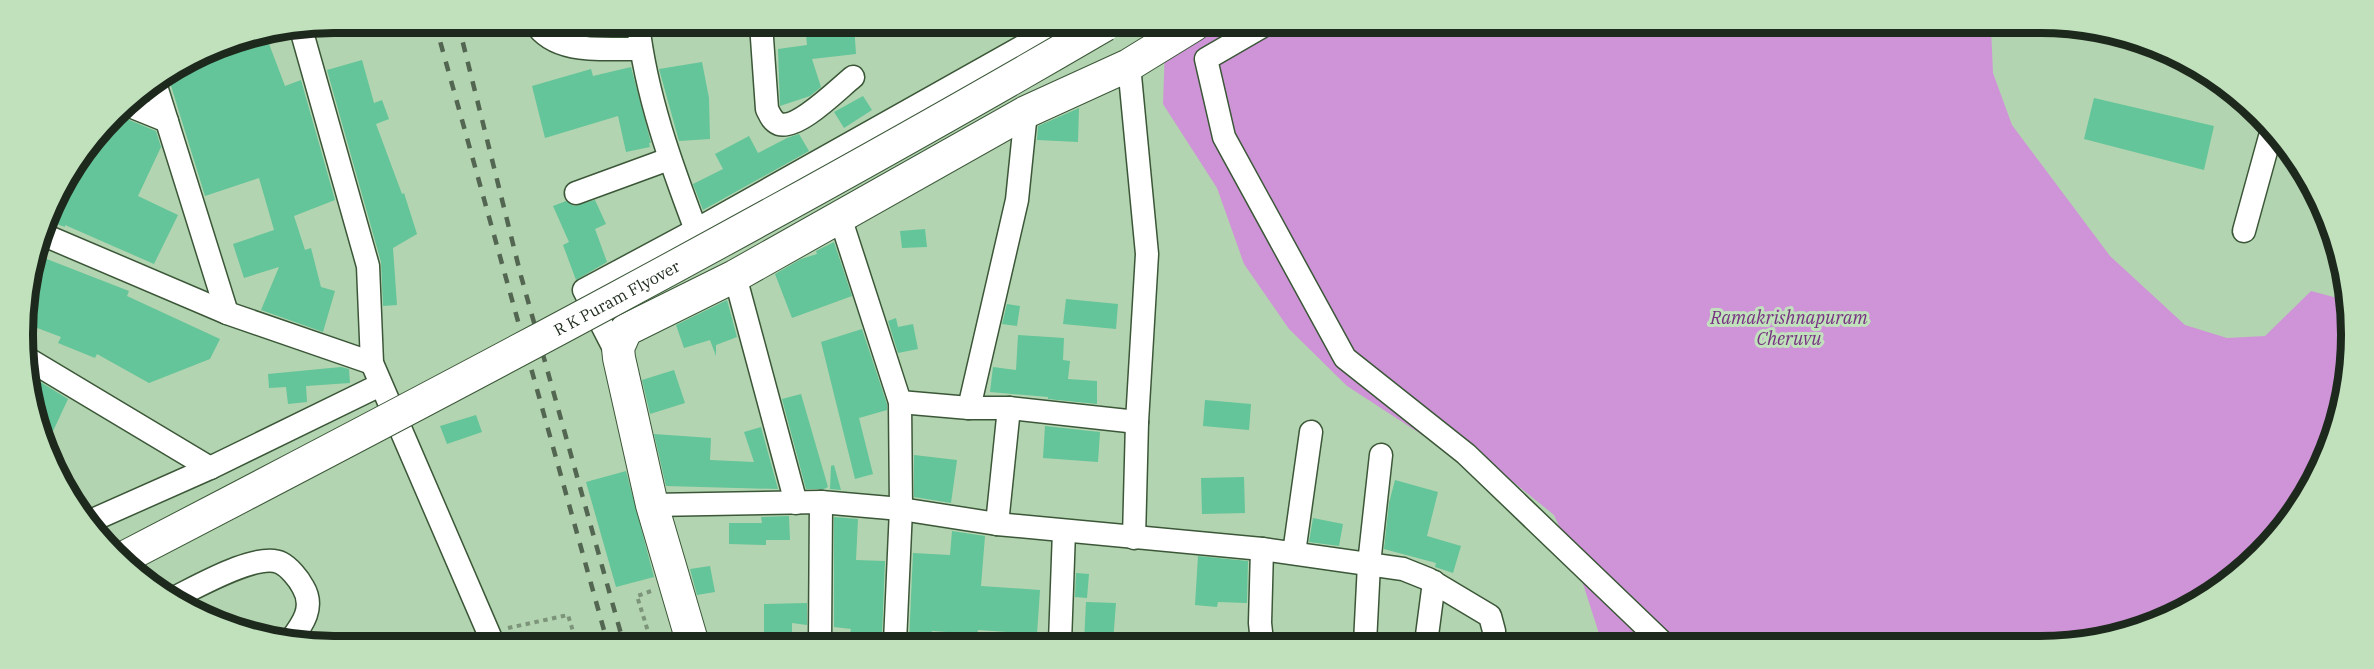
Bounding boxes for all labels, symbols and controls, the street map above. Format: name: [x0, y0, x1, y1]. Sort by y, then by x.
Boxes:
street label: R K Puram Flyover: [550, 256, 683, 340]
water label: Ramakrishnapuram Cheruvu: [1709, 306, 1868, 350]

